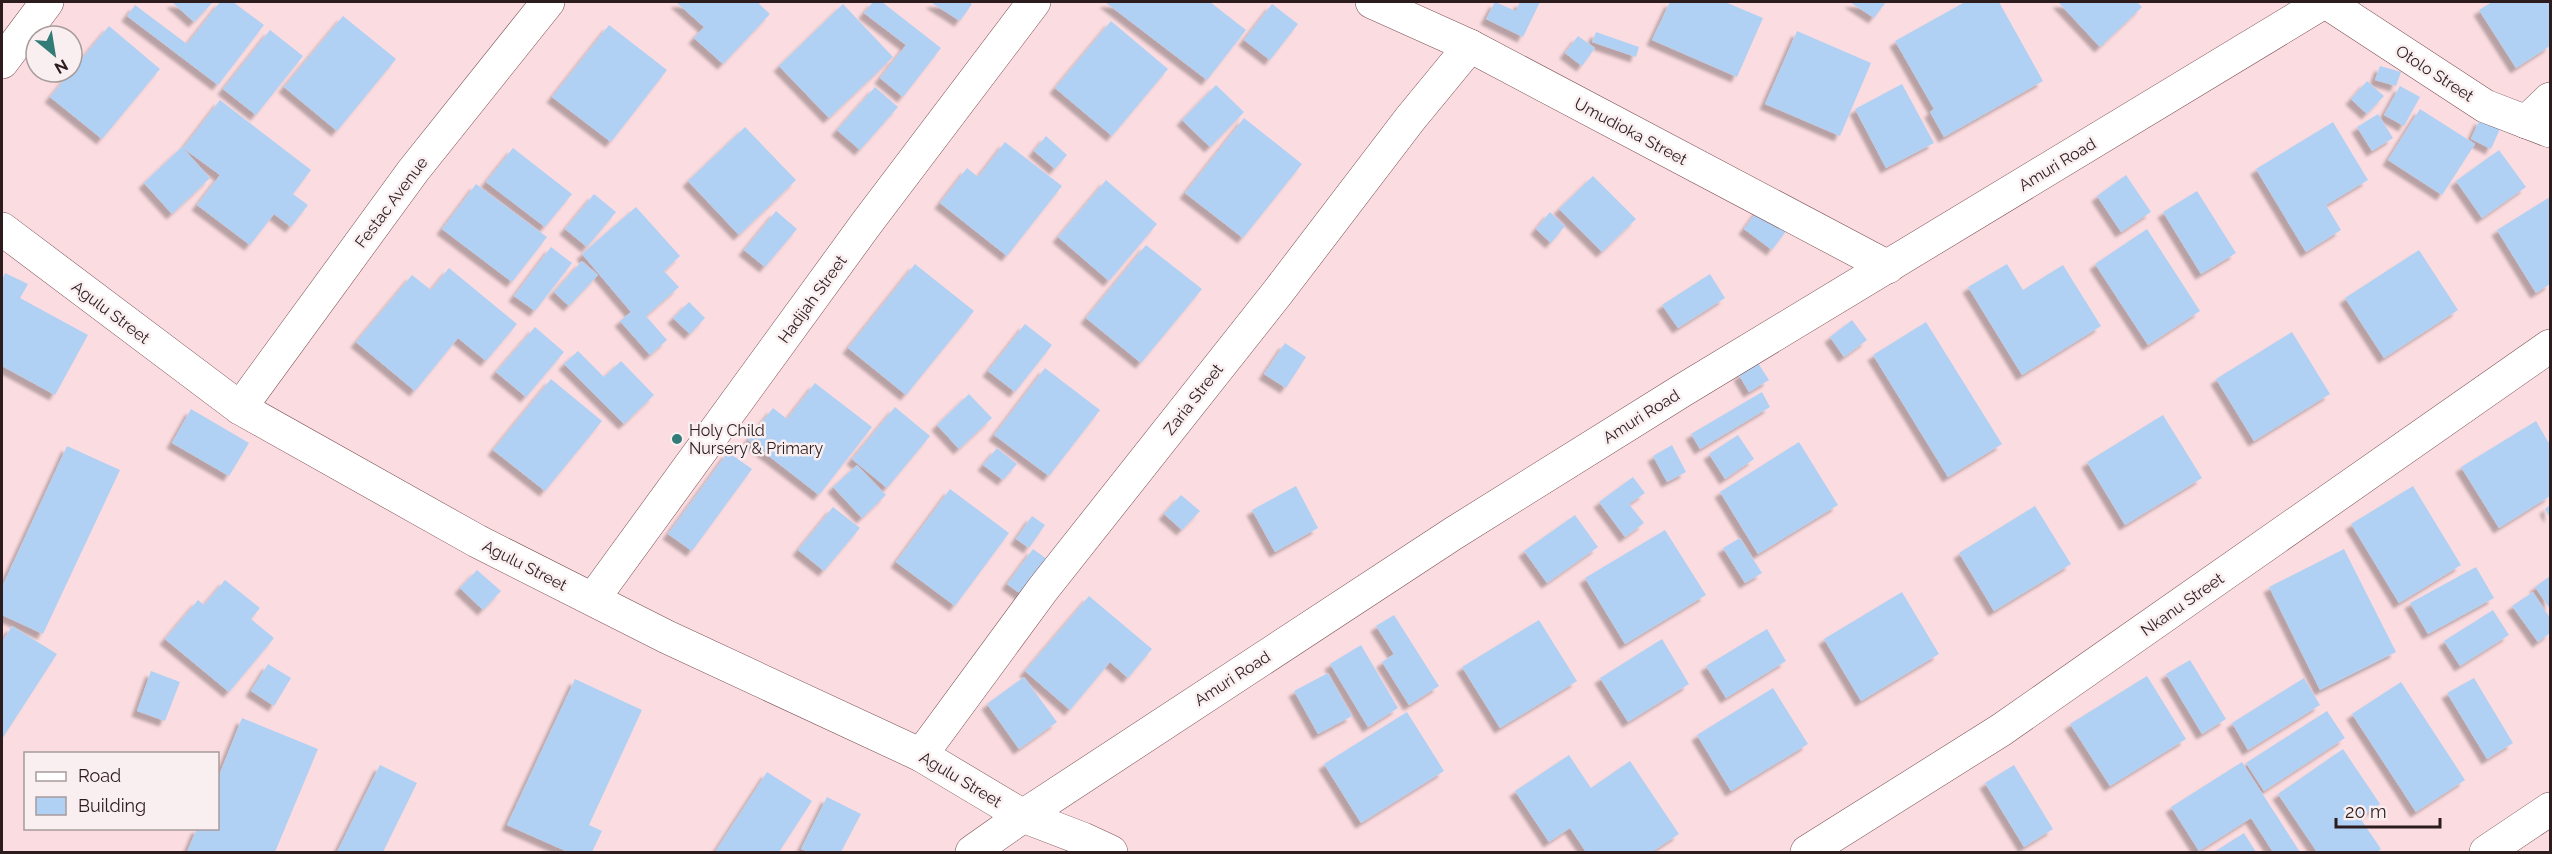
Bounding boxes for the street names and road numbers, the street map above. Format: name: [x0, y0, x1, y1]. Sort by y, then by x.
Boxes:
street label: Otolo Street: [2392, 41, 2478, 106]
street label: Umudioka Street: [1571, 94, 1691, 169]
street label: Amuri Road: [2015, 134, 2099, 195]
street label: Festac Avenue: [351, 153, 432, 251]
street label: Hadijah Street: [774, 251, 851, 347]
street label: Agulu Street: [68, 277, 154, 348]
street label: Zaria Street: [1160, 359, 1227, 439]
street label: Amuri Road: [1600, 385, 1683, 447]
street label: Agulu Street: [479, 536, 571, 595]
street label: Nkanu Street: [2137, 569, 2228, 640]
street label: Amuri Road: [1191, 647, 1274, 710]
street label: Agulu Street: [916, 748, 1006, 812]

